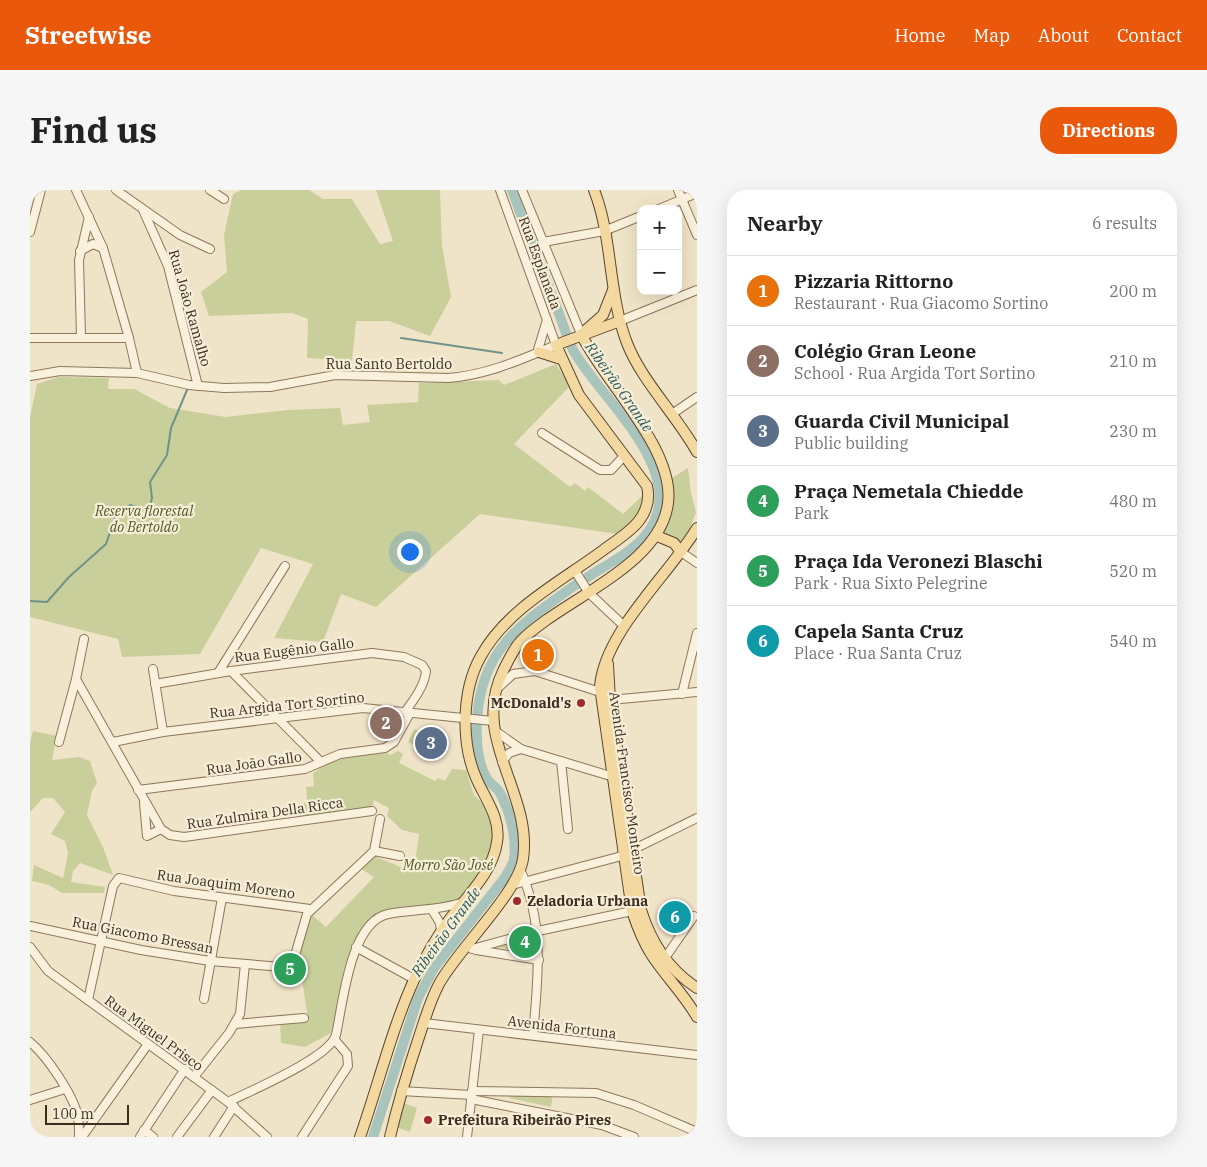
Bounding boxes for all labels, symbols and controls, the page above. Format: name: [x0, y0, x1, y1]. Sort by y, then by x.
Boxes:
text: Streetwise: [25, 19, 151, 51]
text: Home: [894, 24, 946, 47]
text: Map: [974, 24, 1010, 47]
text: About: [1038, 24, 1089, 47]
text: Contact: [1117, 24, 1182, 47]
text: Find us: [30, 107, 157, 153]
button: Directions: [1040, 107, 1177, 154]
map controls: [637, 205, 682, 295]
button: +: [637, 205, 682, 250]
text: Nearby: [747, 209, 823, 237]
text: 6 results: [1092, 213, 1157, 233]
street label: Rua Esplanada: [515, 214, 565, 312]
street label: Rua João Ramalho: [165, 247, 215, 369]
button: −: [637, 250, 682, 295]
text: Pizzaria Rittorno: [794, 269, 953, 293]
text: 1: [758, 281, 768, 301]
text: 200 m: [1109, 281, 1157, 301]
text: Restaurant · Rua Giacomo Sortino: [794, 293, 1048, 313]
water label: Ribeirão Grande: [581, 337, 658, 436]
text: Colégio Gran Leone: [794, 339, 976, 363]
text: 2: [758, 351, 768, 371]
text: 210 m: [1109, 351, 1157, 371]
street label: Rua Santo Bertoldo: [326, 355, 452, 373]
text: School · Rua Argida Tort Sortino: [794, 363, 1035, 383]
text: Guarda Civil Municipal: [794, 409, 1009, 433]
text: 3: [758, 421, 768, 441]
text: 230 m: [1109, 421, 1157, 441]
text: Public building: [794, 433, 908, 453]
text: Praça Nemetala Chiedde: [794, 479, 1023, 503]
text: 4: [758, 491, 768, 511]
text: 480 m: [1109, 491, 1157, 511]
park label: Reserva florestal do Bertoldo: [94, 502, 194, 536]
text: Park: [794, 503, 829, 523]
your location: [397, 539, 423, 565]
text: Praça Ida Veronezi Blaschi: [794, 549, 1043, 573]
text: 5: [758, 561, 768, 581]
text: 520 m: [1109, 561, 1157, 581]
text: Park · Rua Sixto Pelegrine: [794, 573, 988, 593]
text: Capela Santa Cruz: [794, 619, 963, 643]
text: 6: [758, 631, 768, 651]
text: 540 m: [1109, 631, 1157, 651]
street label: Rua Eugênio Gallo: [233, 634, 355, 666]
pin: 1: [522, 636, 554, 674]
text: Place · Rua Santa Cruz: [794, 643, 962, 663]
street label: Rua Argida Tort Sortino: [209, 688, 365, 722]
street label: Avenida Francisco Monteiro: [605, 690, 649, 876]
place label: McDonald's: [491, 694, 571, 712]
marker: McDonald's: [575, 697, 587, 709]
pin: 2: [370, 704, 402, 742]
pin: 3: [415, 724, 447, 762]
street label: Rua João Gallo: [205, 747, 303, 779]
street label: Rua Zulmira Della Ricca: [186, 793, 345, 833]
park label: Morro São José: [402, 856, 494, 874]
street label: Rua Joaquim Moreno: [156, 865, 296, 903]
water label: Ribeirão Grande: [406, 883, 485, 981]
place label: Zeladoria Urbana: [527, 892, 648, 910]
marker: Zeladoria Urbana: [511, 895, 523, 907]
pin: 6: [659, 898, 691, 936]
street label: Rua Giacomo Bressan: [71, 912, 215, 958]
pin: 4: [509, 923, 541, 961]
pin: 5: [274, 950, 306, 988]
street label: Rua Miguel Prisco: [101, 991, 207, 1075]
street label: Avenida Fortuna: [507, 1011, 618, 1043]
scale bar: [45, 1102, 129, 1125]
text: 100 m: [52, 1105, 94, 1123]
place label: Prefeitura Ribeirão Pires: [438, 1111, 611, 1129]
marker: Prefeitura Ribeirão Pires: [422, 1114, 434, 1126]

